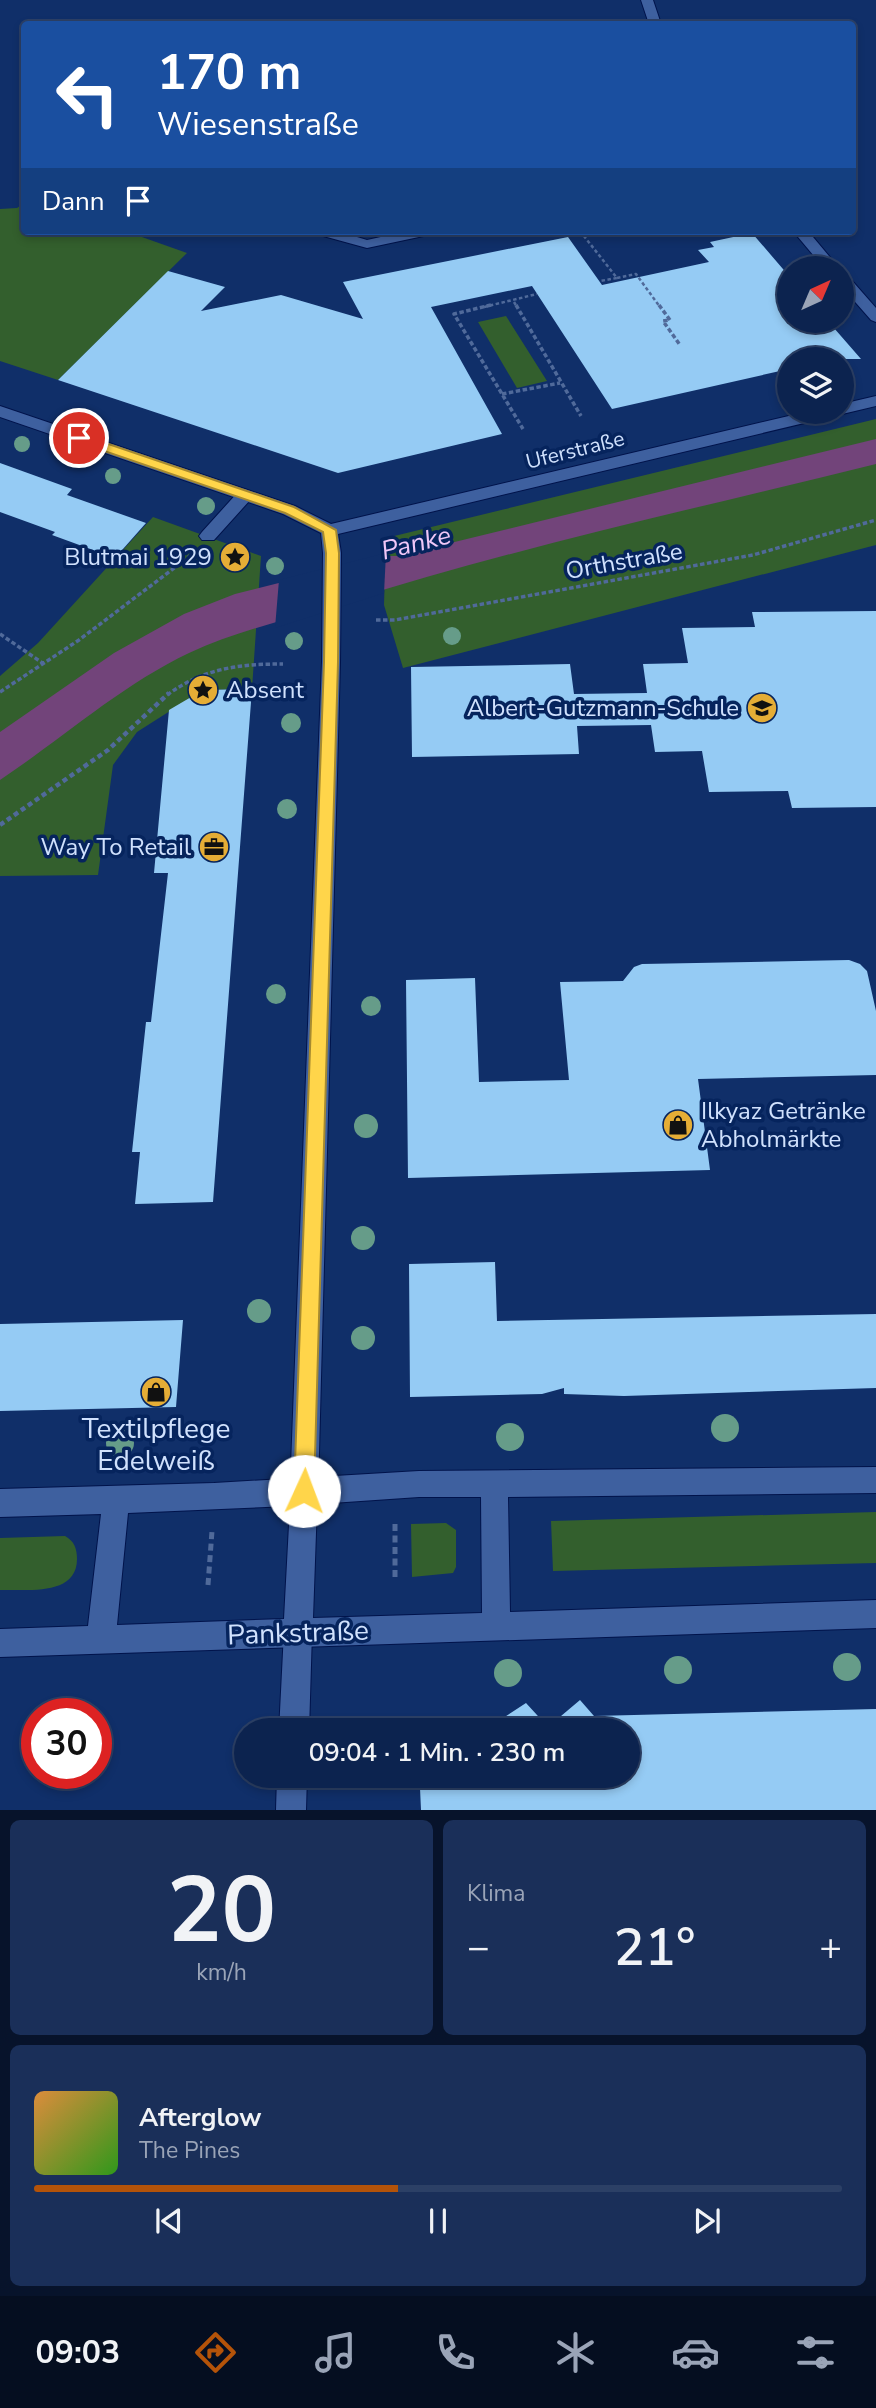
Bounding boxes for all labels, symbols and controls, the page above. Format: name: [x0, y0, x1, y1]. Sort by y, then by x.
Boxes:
text: 170 m: [157, 39, 301, 106]
icon: left: [42, 49, 133, 140]
text: Wiesenstraße: [157, 103, 359, 146]
icon: arrive: [119, 182, 157, 220]
text: Dann: [42, 184, 105, 219]
north arrow: [777, 256, 854, 332]
map controls: [777, 256, 854, 424]
button: layers: [777, 347, 854, 424]
pin: [49, 408, 109, 468]
icon: arrive: [60, 419, 98, 457]
street label: Uferstraße: [523, 424, 627, 476]
water label: Panke: [377, 517, 455, 569]
street label: Orthstraße: [563, 535, 685, 587]
place icon: Blutmai 1929: [218, 540, 252, 574]
place label: Blutmai 1929: [64, 541, 212, 573]
place icon: Absent: [186, 673, 220, 707]
place label: Absent: [226, 674, 304, 706]
school or university icon: Albert-Gutzmann-Schule: [745, 691, 779, 725]
place label: Albert-Gutzmann-Schule: [467, 692, 739, 724]
office icon: Way To Retail: [197, 830, 231, 864]
place label: Way To Retail: [40, 831, 191, 863]
place label: Ilkyaz Getränke Abholmärkte: [701, 1095, 866, 1155]
shop icon: Ilkyaz Getränke Abholmärkte: [661, 1108, 695, 1142]
shop icon: Textilpflege Edelweiß: [139, 1375, 173, 1409]
place label: Textilpflege Edelweiß: [82, 1410, 230, 1480]
position arrow: [267, 1454, 341, 1528]
street label: Pankstraße: [227, 1612, 369, 1654]
speed limit sign: 30: [21, 1698, 112, 1789]
text: 09:04 · 1 Min. · 230 m: [309, 1735, 565, 1770]
text: 20: [167, 1849, 276, 1973]
text: Klima: [467, 1878, 525, 1909]
text: 21°: [614, 1912, 695, 1983]
text: −: [467, 1922, 490, 1973]
text: +: [819, 1922, 842, 1973]
text: km/h: [196, 1957, 247, 1988]
text: Afterglow: [139, 2100, 262, 2135]
text: The Pines: [139, 2135, 240, 2166]
icon: previous: [150, 2202, 188, 2240]
icon: pause: [419, 2202, 457, 2240]
icon: next: [688, 2202, 726, 2240]
icon: directions: [191, 2328, 240, 2377]
icon: music: [311, 2328, 360, 2377]
icon: phone: [431, 2328, 480, 2377]
icon: climate: [551, 2328, 600, 2377]
icon: car: [671, 2328, 720, 2377]
icon: filters: [791, 2328, 840, 2377]
text: 09:03: [36, 2331, 120, 2374]

